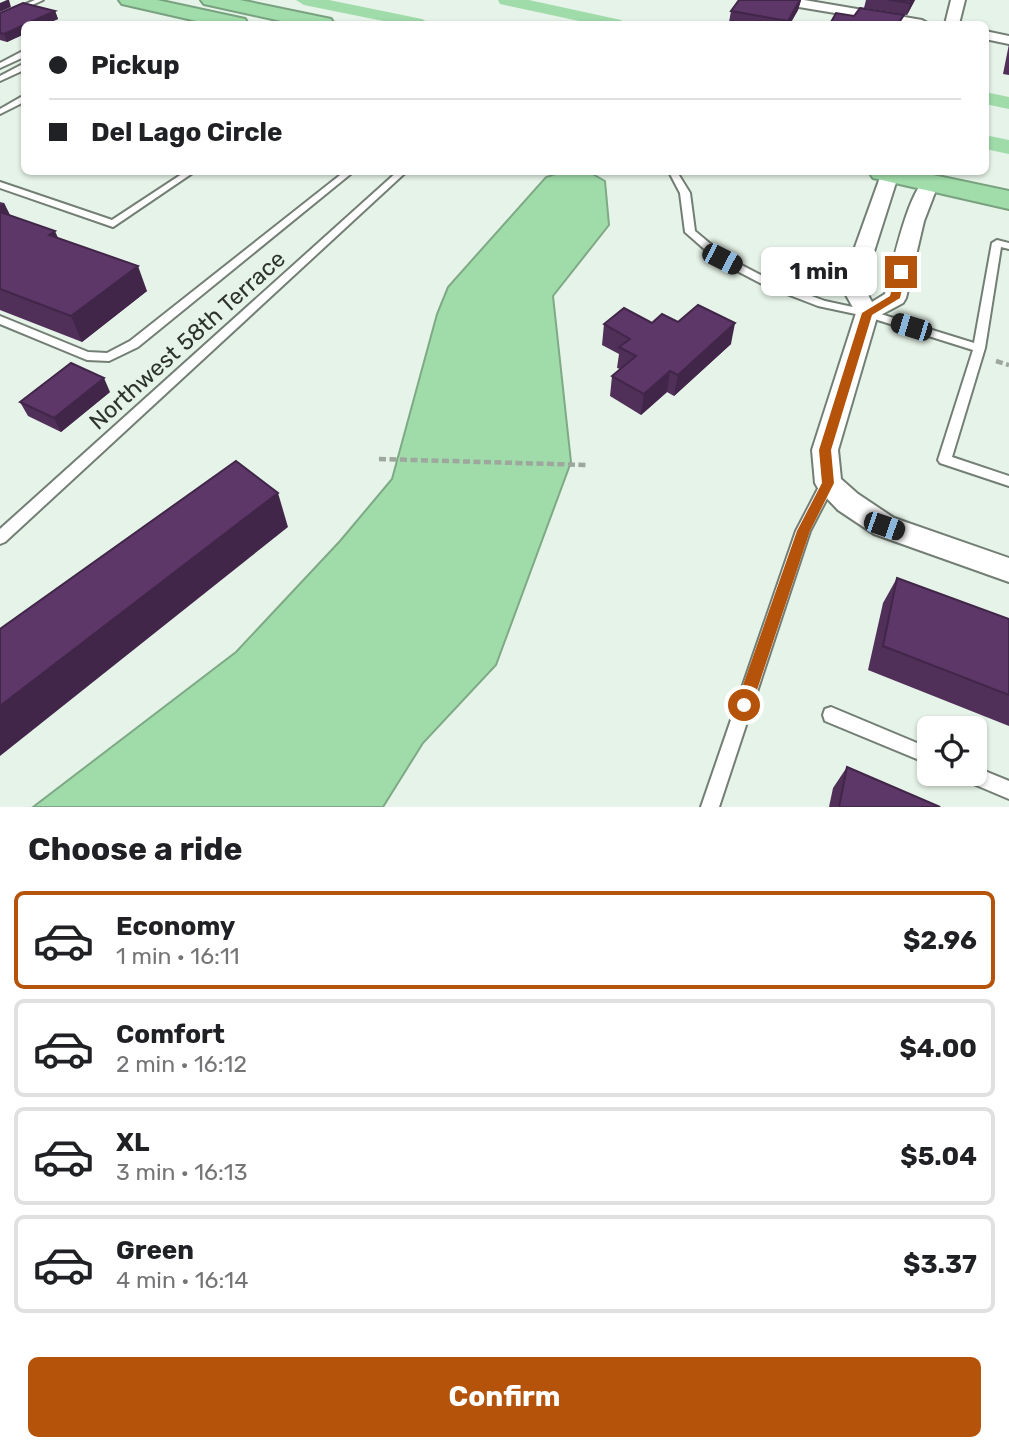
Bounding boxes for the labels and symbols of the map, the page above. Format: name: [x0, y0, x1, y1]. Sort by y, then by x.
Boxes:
car: [699, 240, 746, 278]
street label: Northwest 58th Terrace: [83, 245, 291, 435]
callout: 1 min: [761, 247, 876, 296]
route end: [885, 256, 917, 288]
car: [888, 311, 935, 343]
car: [861, 509, 908, 543]
route start: [728, 689, 760, 721]

